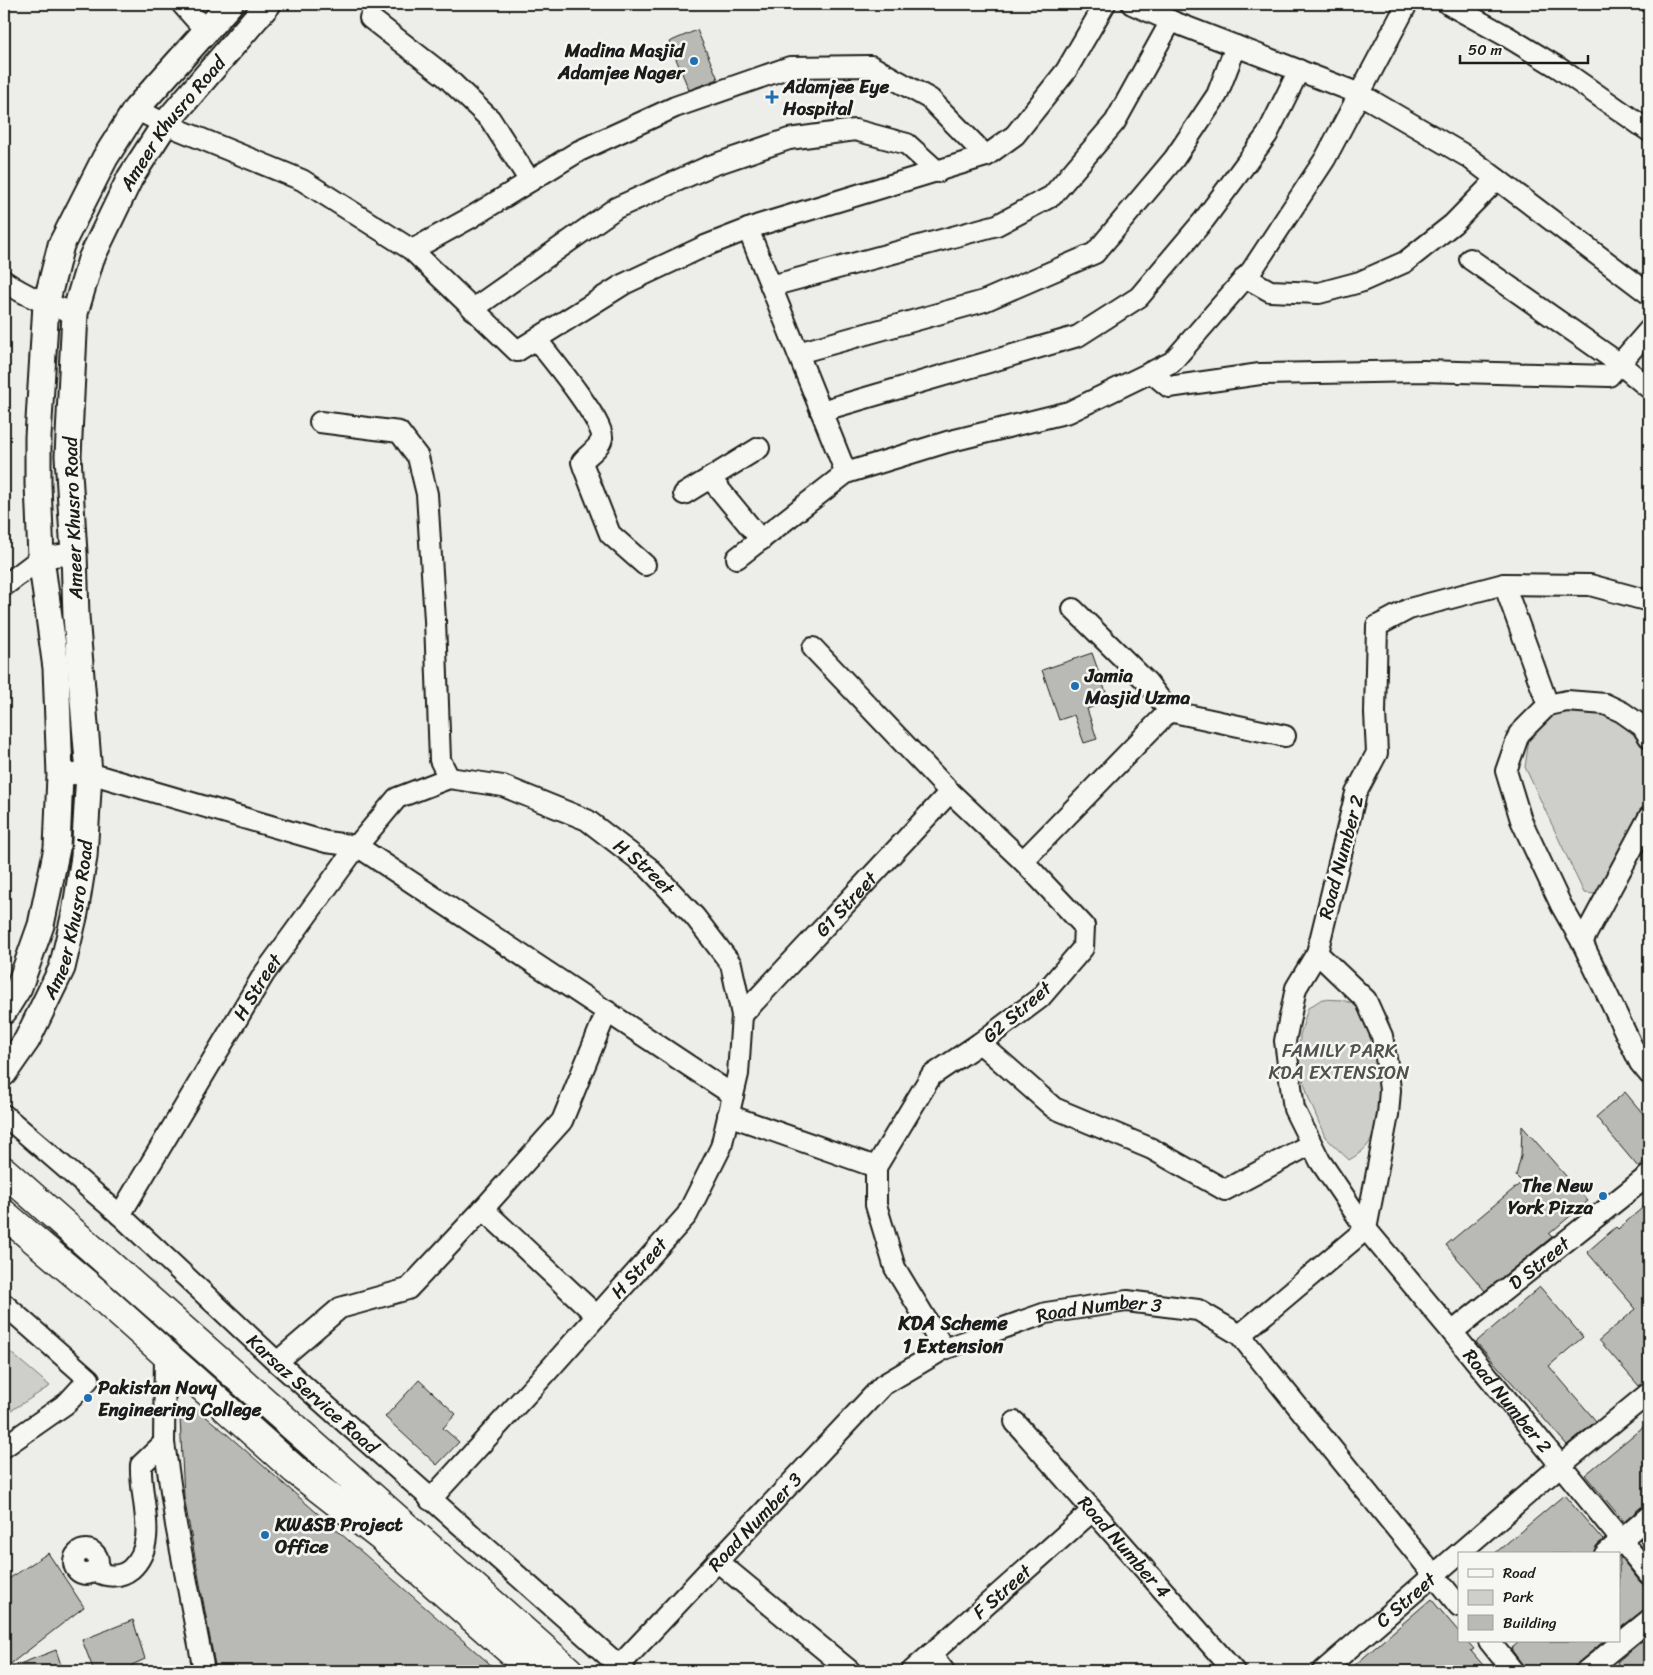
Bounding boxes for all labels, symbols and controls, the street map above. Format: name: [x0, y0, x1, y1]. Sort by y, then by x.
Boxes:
scale bar: [1460, 32, 1588, 64]
place label: Madina Masjid Adamjee Nager: [557, 34, 686, 89]
text: 50 m: [1468, 37, 1503, 63]
street label: Ameer Khusro Road: [109, 46, 235, 197]
marker: Madina Masjid Adamjee Nager: [688, 55, 700, 67]
place label: Adamjee Eye Hospital: [782, 70, 889, 125]
marker: Adamjee Eye Hospital: [765, 90, 779, 104]
street label: Ameer Khusro Road: [54, 434, 92, 601]
place label: Jamia Masjid Uzma: [1084, 659, 1190, 714]
marker: Jamia Masjid Uzma: [1069, 680, 1081, 692]
street label: Road Number 2: [1309, 791, 1373, 923]
street label: H Street: [606, 829, 684, 904]
street label: Ameer Khusro Road: [32, 837, 102, 1006]
street label: G1 Street: [806, 862, 886, 944]
street label: H Street: [223, 945, 291, 1027]
street label: G2 Street: [975, 972, 1060, 1051]
park label: FAMILY PARK KDA EXTENSION: [1268, 1034, 1410, 1089]
place label: The New York Pizza: [1508, 1169, 1594, 1224]
marker: The New York Pizza: [1597, 1190, 1609, 1202]
street label: D Street: [1501, 1227, 1578, 1298]
street label: H Street: [602, 1229, 677, 1306]
street label: Road Number 3: [1031, 1284, 1164, 1332]
district label: KDA Scheme 1 Extension: [897, 1306, 1008, 1364]
street label: Karsaz Service Road: [239, 1325, 388, 1463]
street label: Road Number 2: [1455, 1341, 1561, 1461]
place label: Pakistan Navy Engineering College: [98, 1371, 262, 1426]
marker: Pakistan Navy Engineering College: [82, 1392, 94, 1404]
street label: Road Number 3: [699, 1464, 810, 1579]
street label: Road Number 4: [1070, 1488, 1180, 1606]
place label: KW&SB Project Office: [274, 1508, 404, 1563]
marker: KW&SB Project Office: [259, 1529, 271, 1541]
legend: [1458, 1552, 1620, 1642]
street label: F Street: [964, 1555, 1040, 1627]
text: Road: [1503, 1560, 1536, 1586]
street label: C Street: [1367, 1563, 1444, 1636]
text: Park: [1503, 1584, 1534, 1610]
text: Building: [1503, 1610, 1557, 1636]

